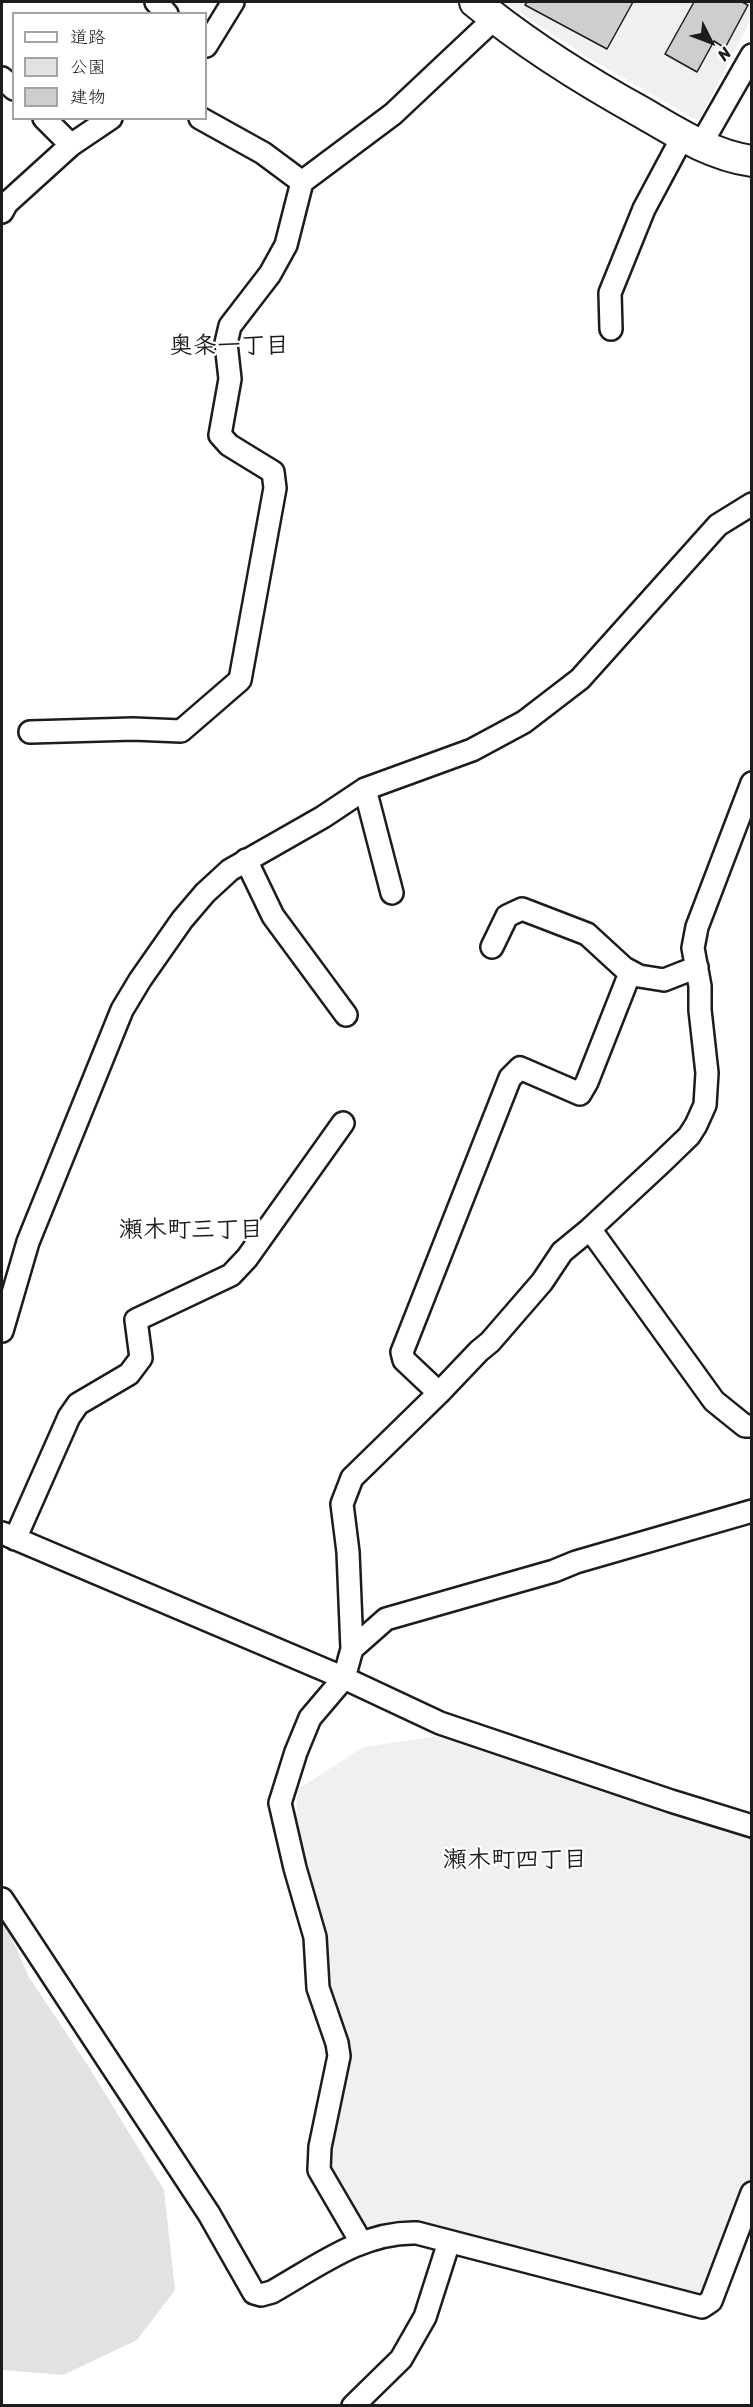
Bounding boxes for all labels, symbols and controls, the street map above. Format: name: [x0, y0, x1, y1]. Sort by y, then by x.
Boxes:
legend: [12, 12, 207, 120]
north arrow: [681, 12, 741, 72]
text: 道路: [70, 21, 106, 53]
text: N: [710, 41, 739, 68]
text: 公園: [70, 51, 106, 83]
text: 建物: [70, 81, 106, 113]
district label: 奥条一丁目: [169, 333, 289, 361]
district label: 瀬木町三丁目: [119, 1217, 263, 1245]
district label: 瀬木町四丁目: [443, 1847, 587, 1875]

